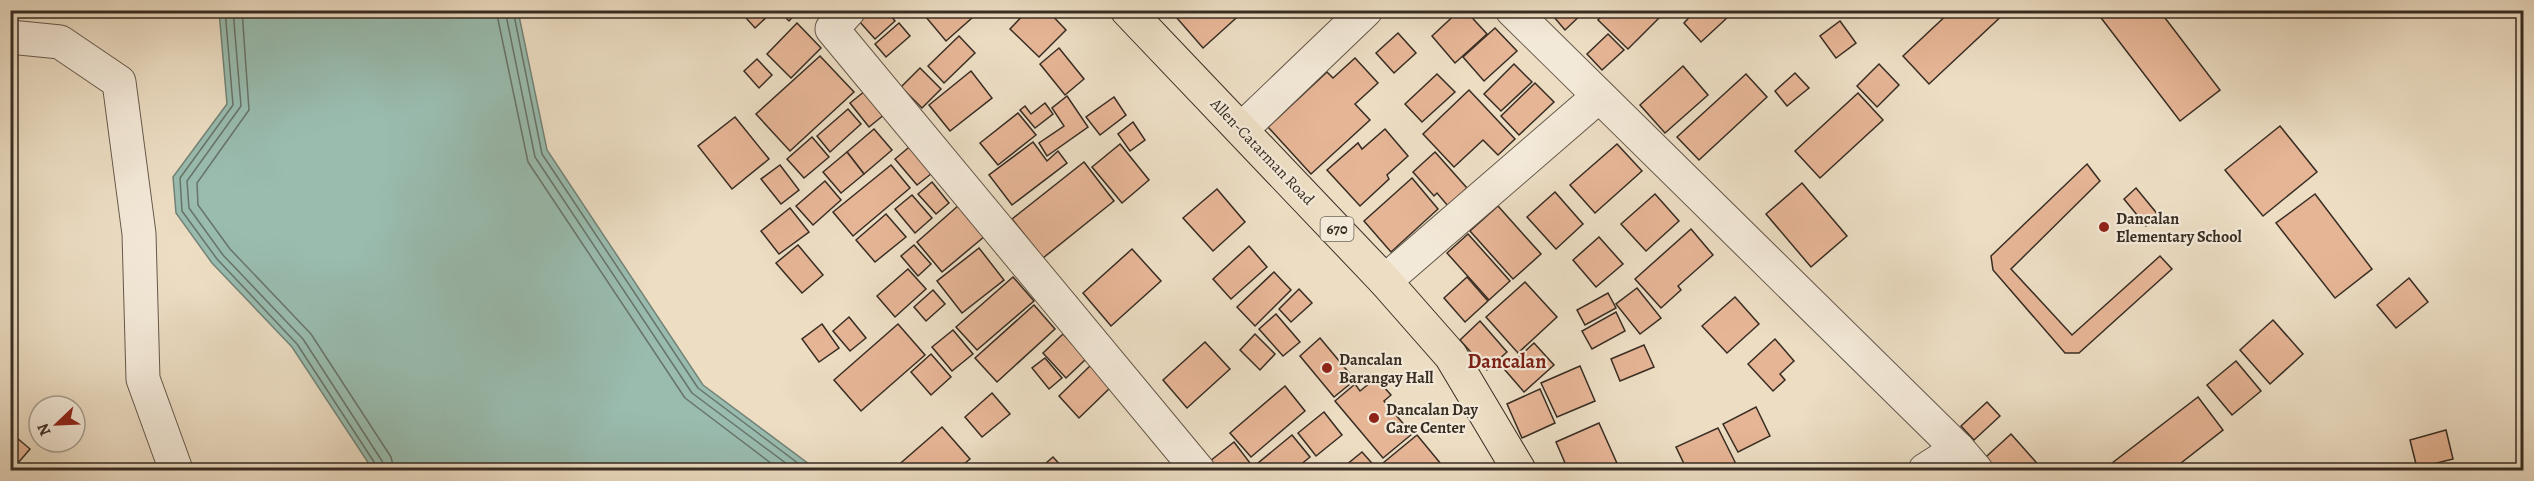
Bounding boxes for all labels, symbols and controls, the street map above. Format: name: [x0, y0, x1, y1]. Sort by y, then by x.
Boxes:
street label: Allen-Catarman Road: [1205, 93, 1320, 210]
place label: Dancalan Elementary School: [2116, 208, 2242, 248]
road number: 670: [1320, 217, 1354, 241]
marker: Dancalan Elementary School: [2097, 220, 2111, 234]
district label: Dancalan: [1468, 348, 1546, 375]
place label: Dancalan Barangay Hall: [1339, 349, 1434, 389]
marker: Dancalan Barangay Hall: [1320, 361, 1334, 375]
north arrow: [27, 394, 87, 454]
place label: Dancalan Day Care Center: [1386, 399, 1478, 439]
marker: Dancalan Day Care Center: [1367, 411, 1381, 425]
text: N: [32, 419, 57, 439]

